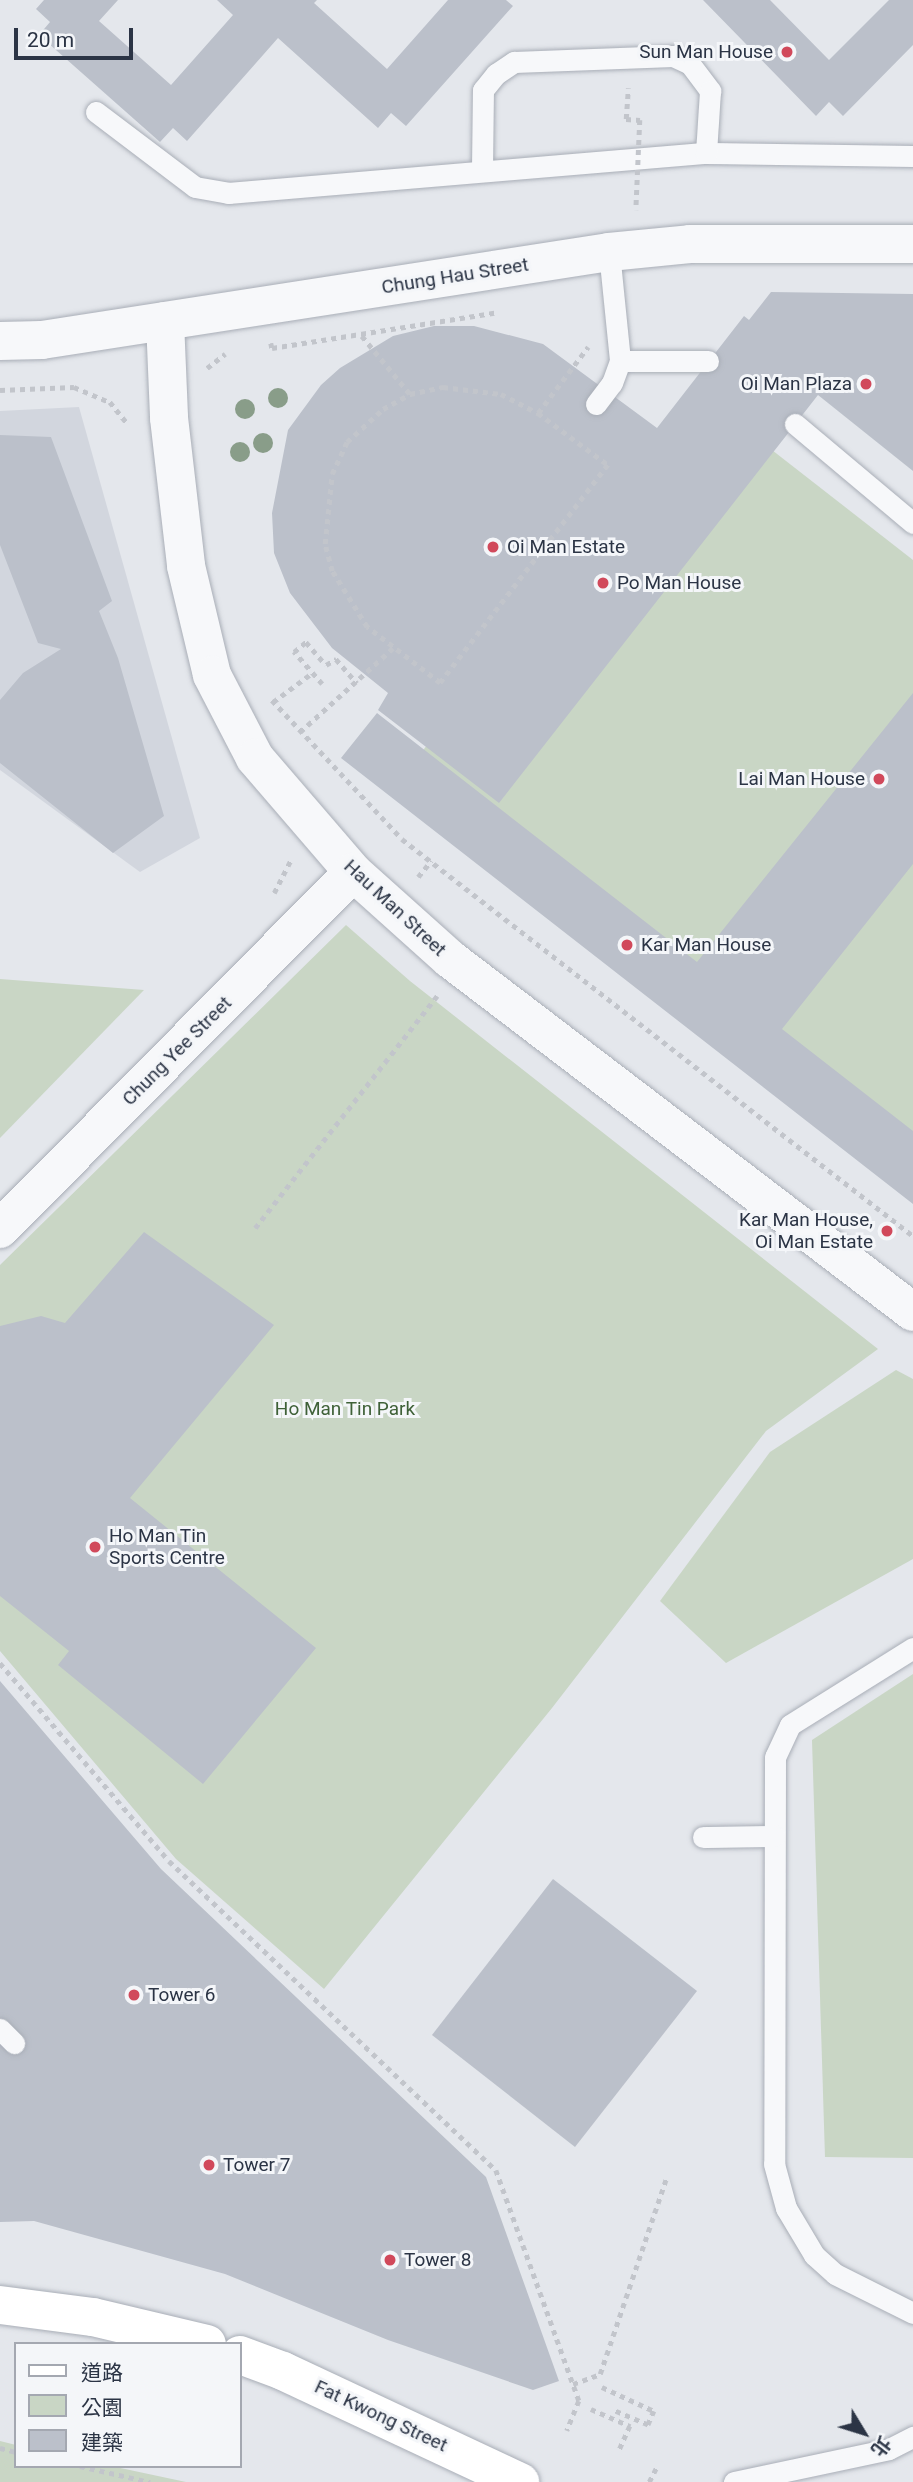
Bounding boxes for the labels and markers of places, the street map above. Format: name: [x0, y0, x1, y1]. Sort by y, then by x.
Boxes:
place label: Sun Man House: [639, 41, 773, 63]
marker: Sun Man House: [779, 44, 795, 60]
place label: Oi Man Plaza: [741, 373, 852, 395]
marker: Oi Man Plaza: [858, 376, 874, 392]
place label: Oi Man Estate: [507, 536, 625, 558]
marker: Oi Man Estate: [485, 539, 501, 555]
place label: Po Man House: [617, 572, 741, 594]
marker: Po Man House: [595, 575, 611, 591]
place label: Lai Man House: [738, 768, 865, 790]
marker: Lai Man House: [871, 771, 887, 787]
place label: Kar Man House: [641, 934, 771, 956]
marker: Kar Man House: [619, 937, 635, 953]
place label: Kar Man House, Oi Man Estate: [739, 1209, 873, 1253]
marker: Kar Man House, Oi Man Estate: [879, 1223, 895, 1239]
place label: Ho Man Tin Sports Centre: [109, 1525, 225, 1569]
marker: Ho Man Tin Sports Centre: [87, 1539, 103, 1555]
place label: Tower 6: [148, 1984, 215, 2006]
marker: Tower 6: [126, 1987, 142, 2003]
place label: Tower 7: [223, 2154, 290, 2176]
marker: Tower 7: [201, 2157, 217, 2173]
place label: Tower 8: [404, 2249, 471, 2271]
marker: Tower 8: [382, 2252, 398, 2268]

